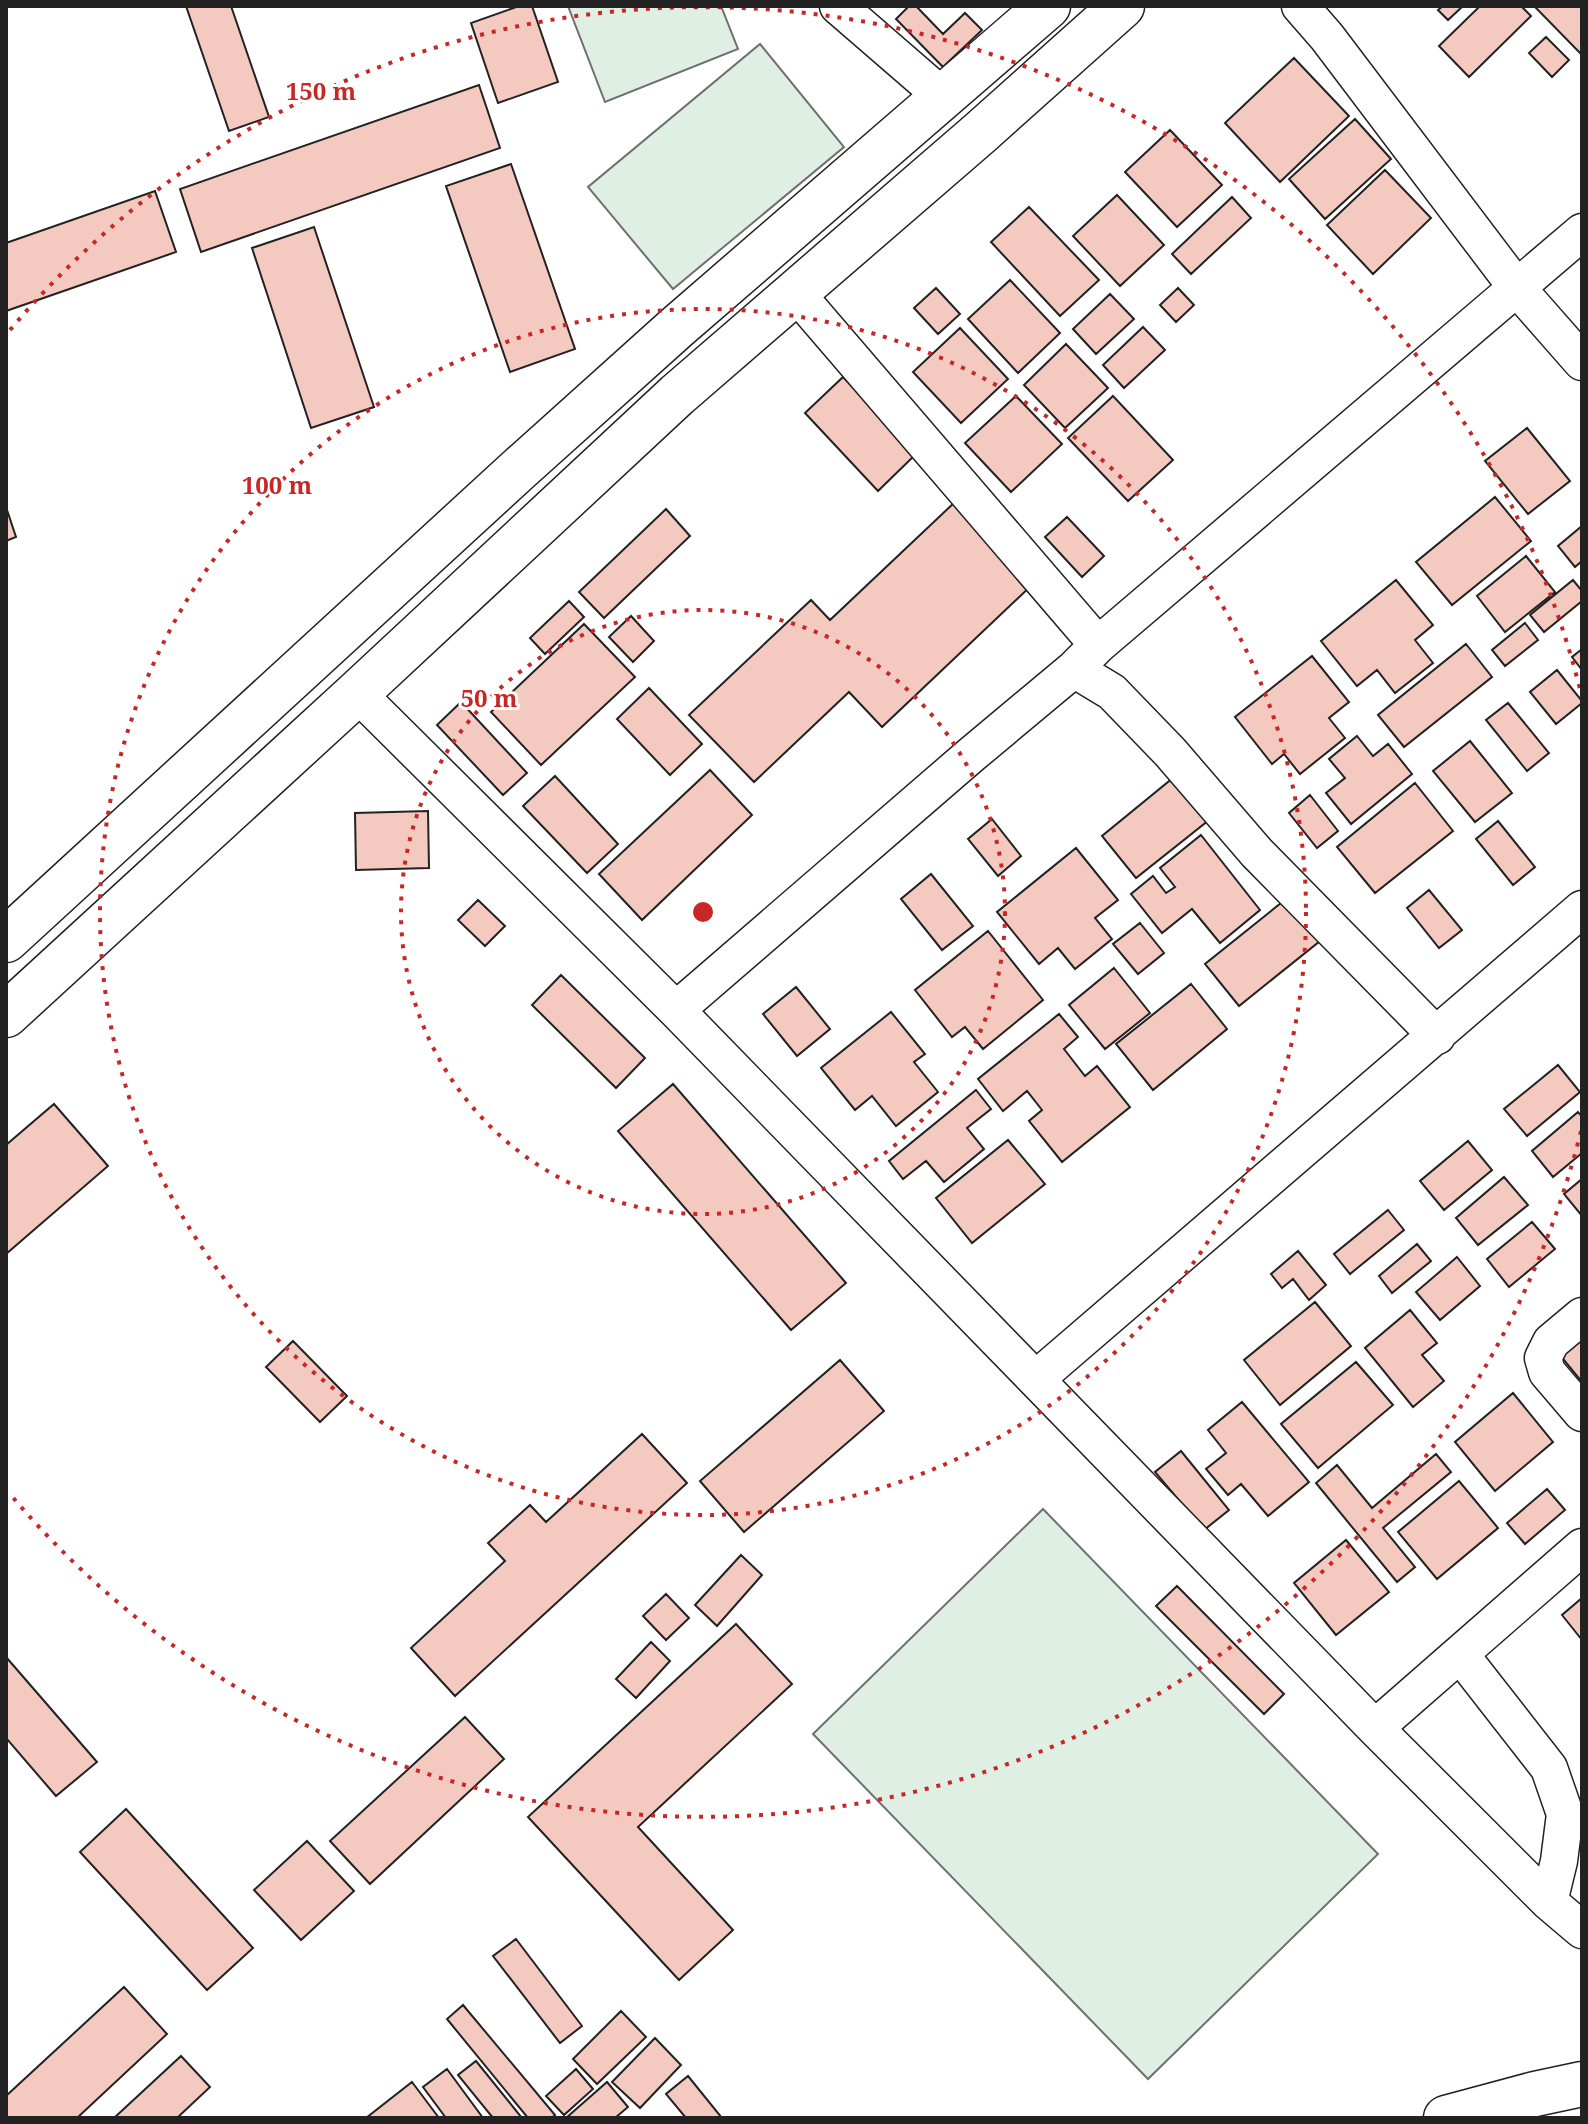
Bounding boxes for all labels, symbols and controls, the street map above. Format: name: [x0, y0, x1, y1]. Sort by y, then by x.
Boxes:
text: 150 m: [286, 74, 357, 107]
text: 100 m: [242, 468, 313, 501]
text: 50 m: [460, 681, 518, 714]
centre of rings: [689, 898, 717, 926]

